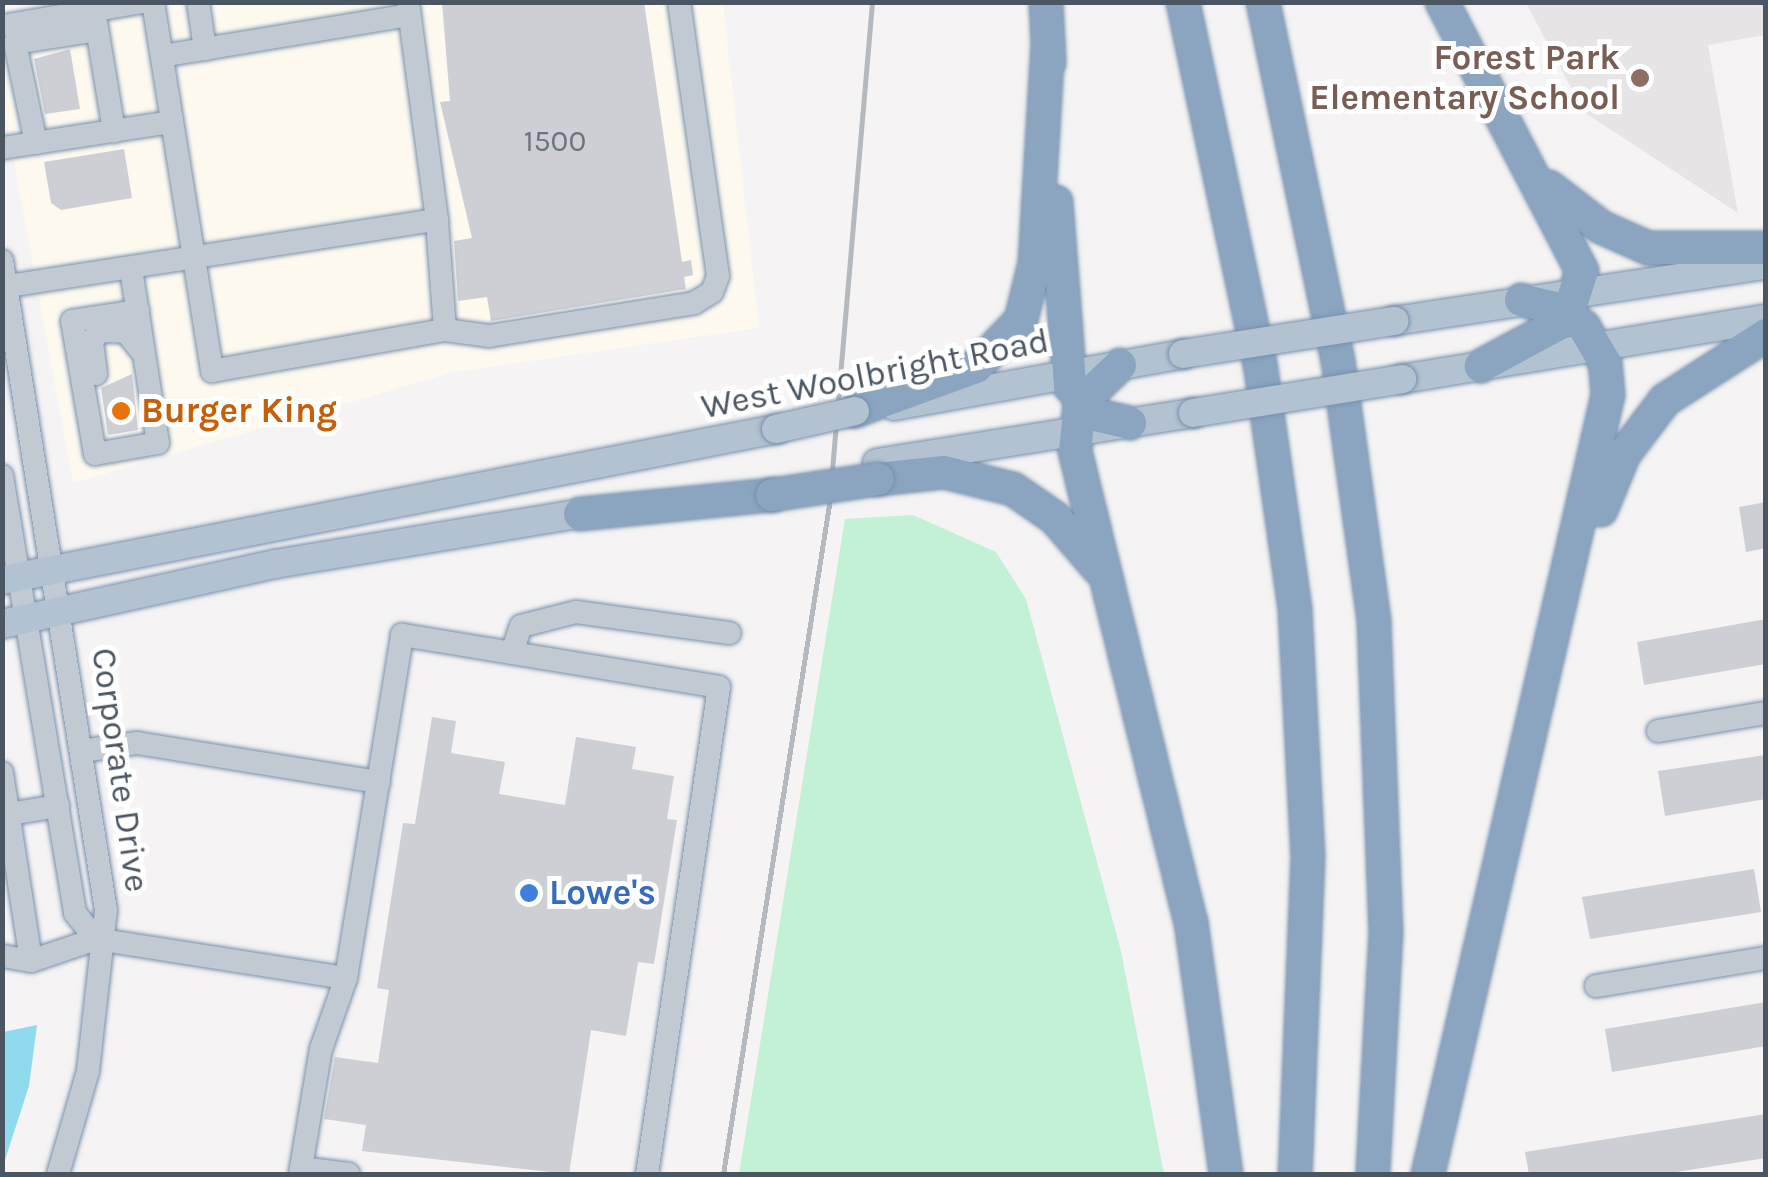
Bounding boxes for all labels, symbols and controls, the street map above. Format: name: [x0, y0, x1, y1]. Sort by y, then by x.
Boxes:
place label: Forest Park Elementary School: [1309, 37, 1620, 119]
marker: Forest Park Elementary School: [1629, 67, 1651, 89]
house number: 1500: [524, 123, 586, 159]
street label: West Woolbright Road: [698, 320, 1052, 428]
place label: Burger King: [141, 390, 337, 432]
marker: Burger King: [110, 400, 132, 422]
street label: Corporate Drive: [82, 645, 158, 895]
place label: Lowe's: [549, 872, 656, 914]
marker: Lowe's: [518, 882, 540, 904]

